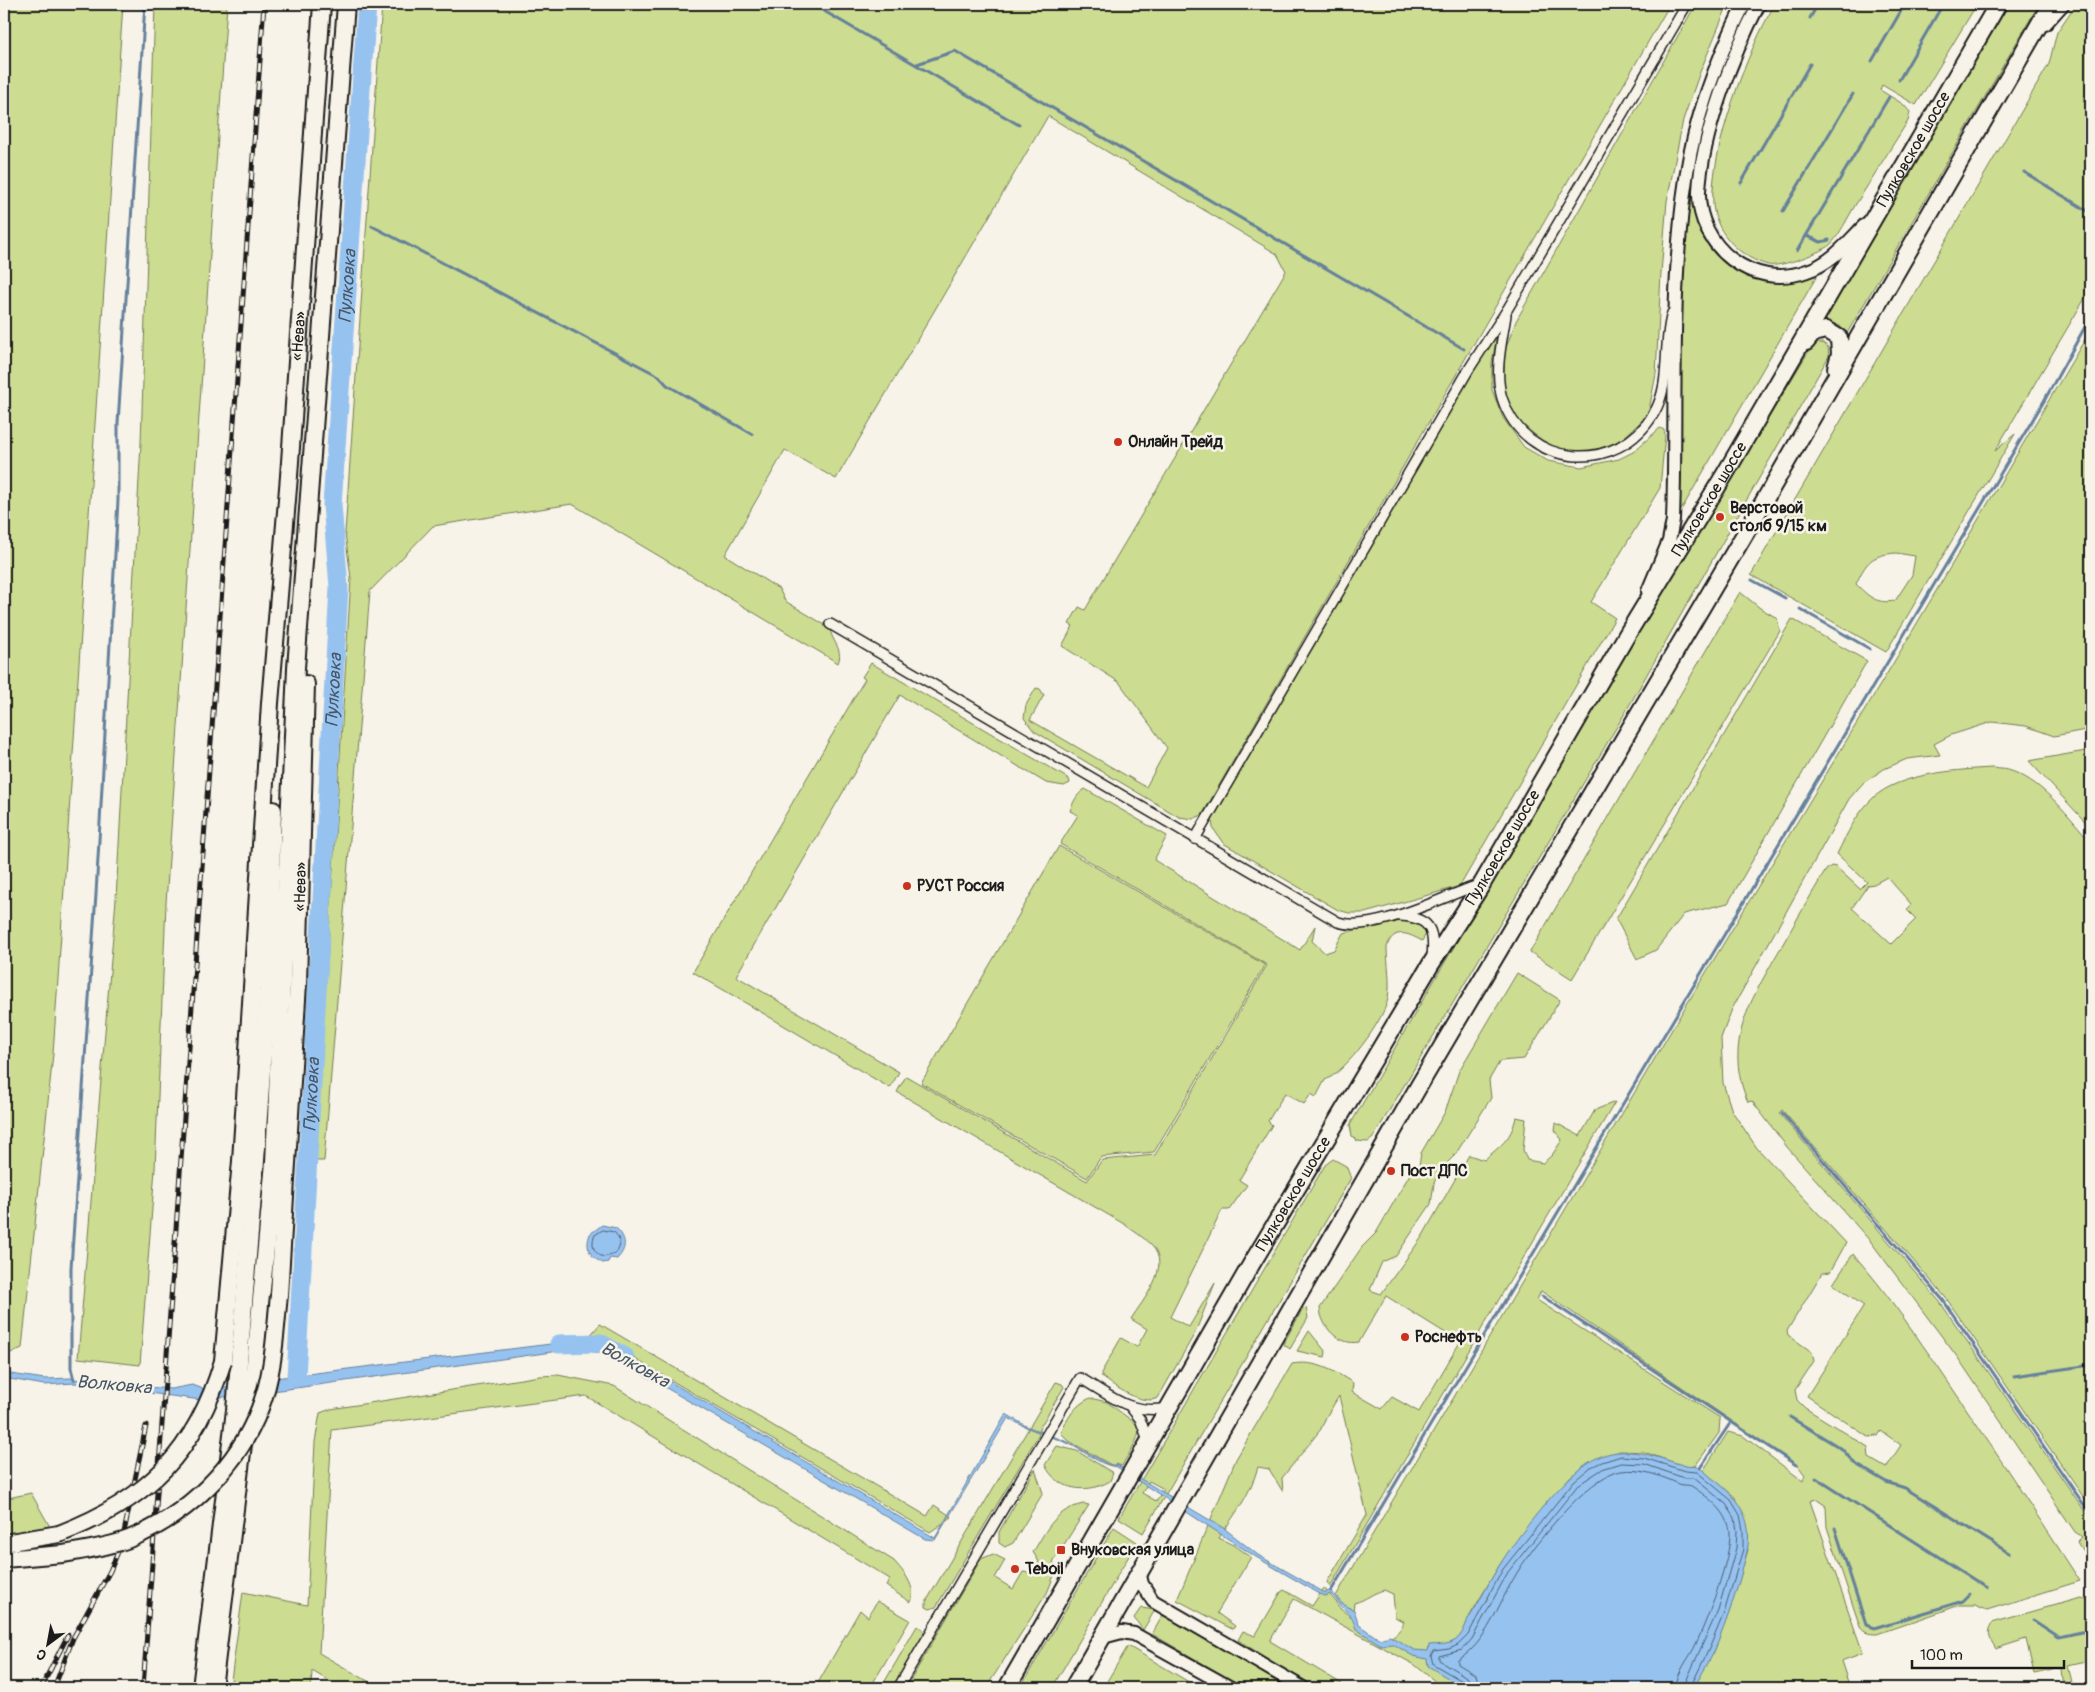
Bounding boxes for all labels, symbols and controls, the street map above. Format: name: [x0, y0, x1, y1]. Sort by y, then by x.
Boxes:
street label: Пулковское шоссе: [1872, 88, 1955, 211]
water label: Пулковка: [333, 247, 361, 323]
street label: «Нева»: [287, 311, 310, 361]
place label: Онлайн Трейд: [1128, 432, 1223, 452]
marker: Онлайн Трейд: [1112, 436, 1124, 448]
street label: Пулковское шоссе: [1667, 438, 1752, 560]
place label: Верстовой столб 9/15 км: [1729, 498, 1827, 536]
marker: Верстовой столб 9/15 км: [1714, 511, 1726, 523]
water label: Пулковка: [320, 651, 347, 727]
street label: Пулковское шоссе: [1461, 786, 1545, 909]
street label: «Нева»: [290, 862, 311, 912]
place label: РУСТ Россия: [917, 876, 1005, 896]
marker: РУСТ Россия: [901, 880, 913, 892]
water label: Пулковка: [298, 1055, 325, 1132]
street label: Пулковское шоссе: [1251, 1133, 1335, 1255]
place label: Пост ДПС: [1401, 1161, 1468, 1181]
marker: Пост ДПС: [1385, 1165, 1397, 1177]
place label: Роснефть: [1415, 1327, 1482, 1347]
marker: Роснефть: [1399, 1331, 1411, 1343]
water label: Волковка: [597, 1337, 675, 1394]
water label: Волковка: [76, 1370, 154, 1400]
place label: Внуковская улица: [1071, 1540, 1195, 1560]
marker: Внуковская улица: [1055, 1544, 1067, 1556]
place label: Teboil: [1024, 1559, 1064, 1579]
marker: Teboil: [1009, 1563, 1021, 1575]
north arrow: [22, 1620, 72, 1670]
scale bar: [1912, 1637, 2065, 1669]
text: С: [33, 1645, 50, 1664]
text: 100 m: [1920, 1646, 1963, 1665]

